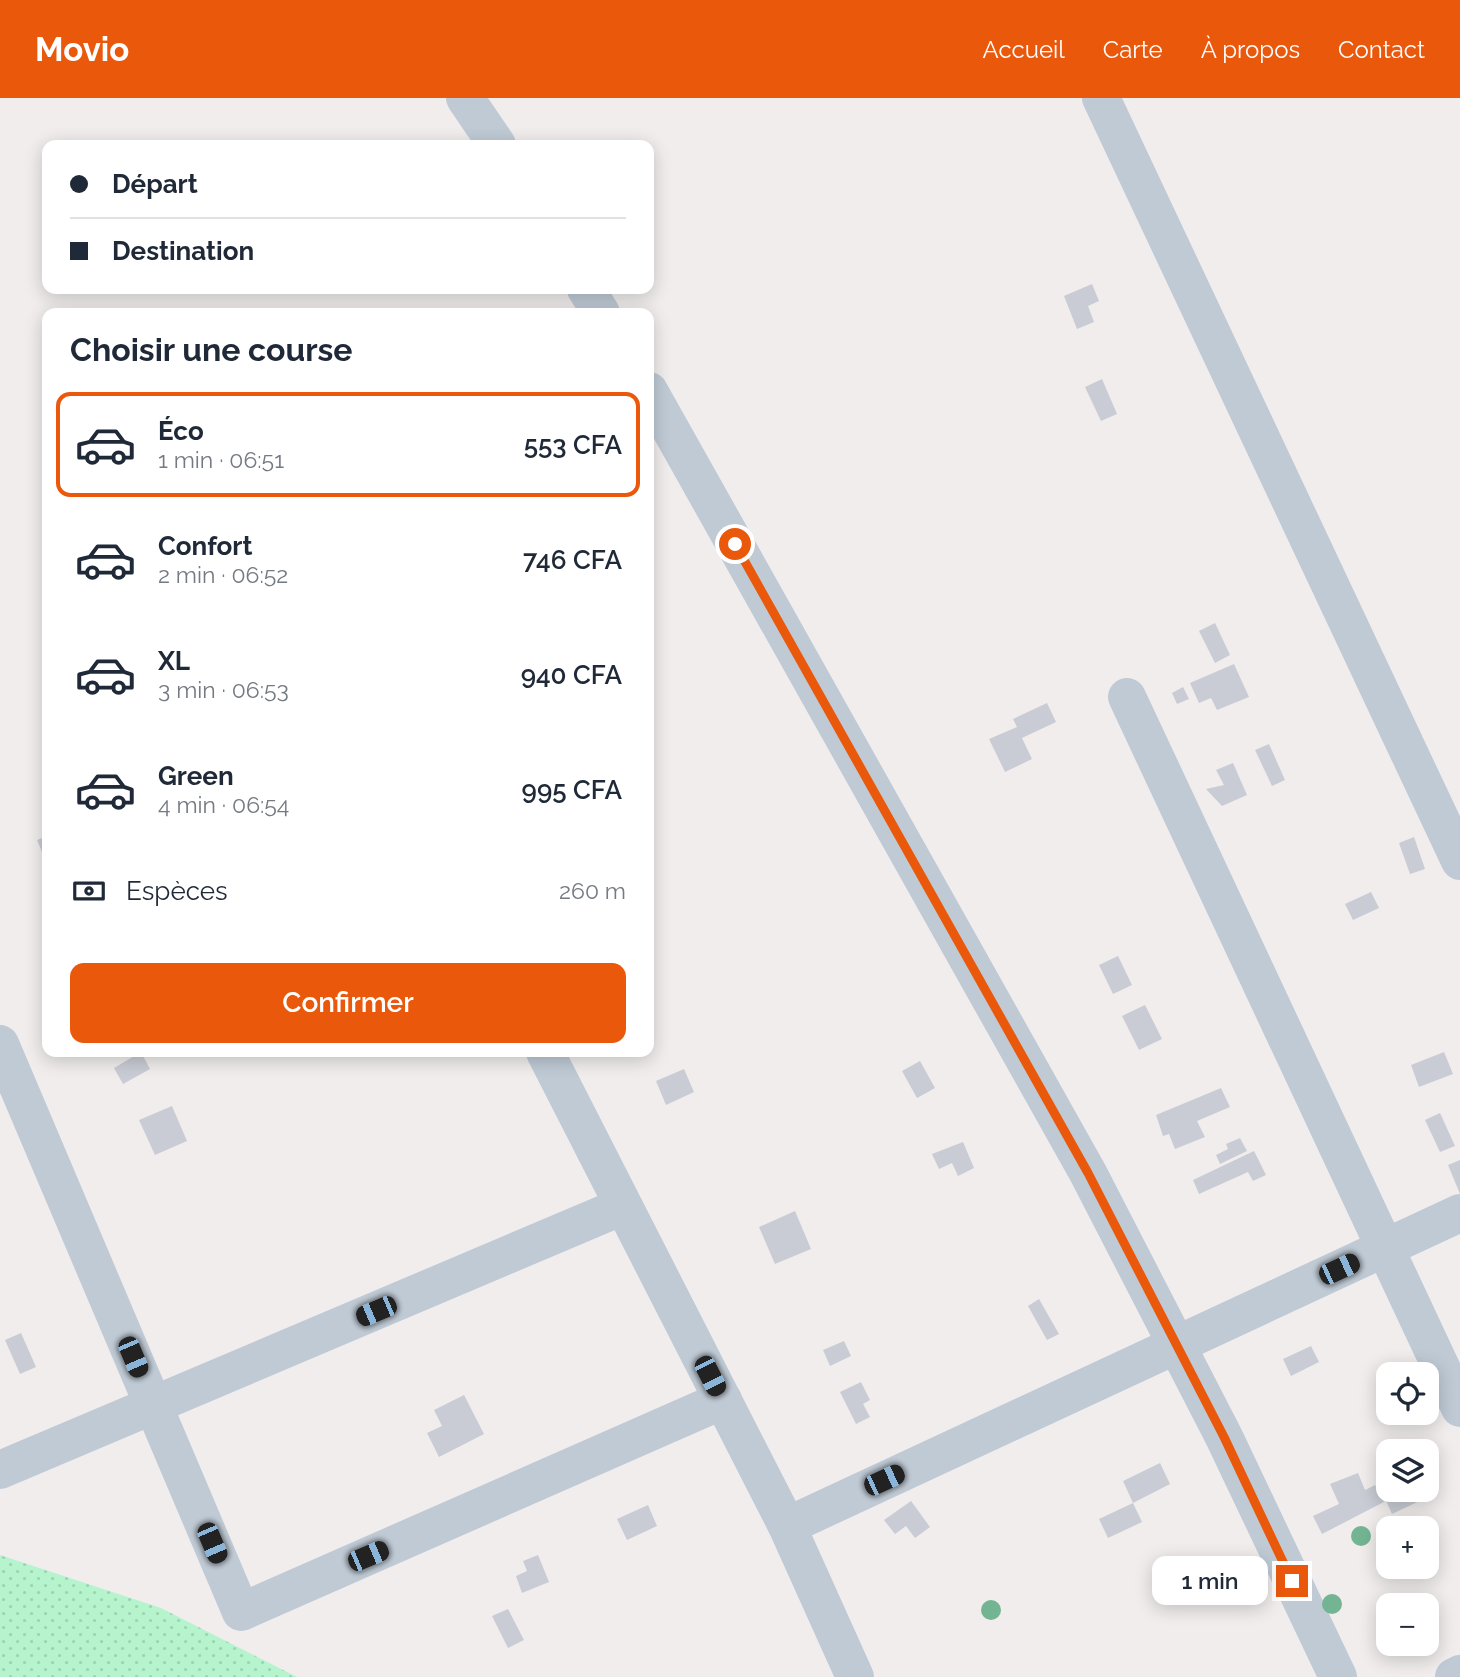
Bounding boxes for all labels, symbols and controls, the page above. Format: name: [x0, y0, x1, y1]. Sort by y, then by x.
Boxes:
text: Movio: [35, 30, 129, 69]
text: Accueil: [983, 35, 1065, 64]
text: Carte: [1103, 35, 1163, 64]
text: À propos: [1201, 35, 1300, 64]
text: Contact: [1338, 35, 1425, 64]
text: Départ: [112, 169, 198, 199]
text: Destination: [112, 236, 254, 266]
text: Choisir une course: [70, 331, 353, 368]
icon: car: [74, 413, 137, 476]
text: Éco: [158, 416, 204, 446]
text: 553 CFA: [524, 430, 622, 460]
text: 1 min · 06:51: [158, 446, 284, 473]
icon: car: [74, 528, 137, 591]
route start: [719, 528, 751, 560]
text: Confort: [158, 531, 252, 561]
text: 746 CFA: [523, 545, 622, 575]
text: 2 min · 06:52: [158, 561, 288, 588]
icon: car: [74, 643, 137, 706]
text: XL: [158, 646, 190, 676]
text: 940 CFA: [521, 660, 622, 690]
text: 3 min · 06:53: [158, 676, 289, 703]
icon: car: [74, 758, 137, 821]
text: Green: [158, 761, 234, 791]
text: 995 CFA: [522, 775, 622, 805]
text: 4 min · 06:54: [158, 791, 289, 818]
icon: cash: [70, 872, 108, 910]
text: Espèces: [126, 876, 228, 906]
text: 260 m: [559, 877, 626, 904]
button: Confirmer: [70, 963, 626, 1043]
car: [1316, 1251, 1363, 1287]
car: [353, 1293, 400, 1329]
car: [116, 1334, 151, 1380]
car: [692, 1353, 729, 1399]
map controls: [1376, 1362, 1439, 1656]
button: locate: [1376, 1362, 1439, 1425]
button: layers: [1376, 1439, 1439, 1502]
car: [861, 1462, 908, 1498]
button: +: [1376, 1516, 1439, 1579]
car: [195, 1520, 230, 1566]
car: [345, 1538, 392, 1574]
callout: 1 min: [1152, 1556, 1268, 1606]
route end: [1276, 1565, 1308, 1597]
text: 1 min: [1181, 1567, 1239, 1594]
button: −: [1376, 1593, 1439, 1656]

